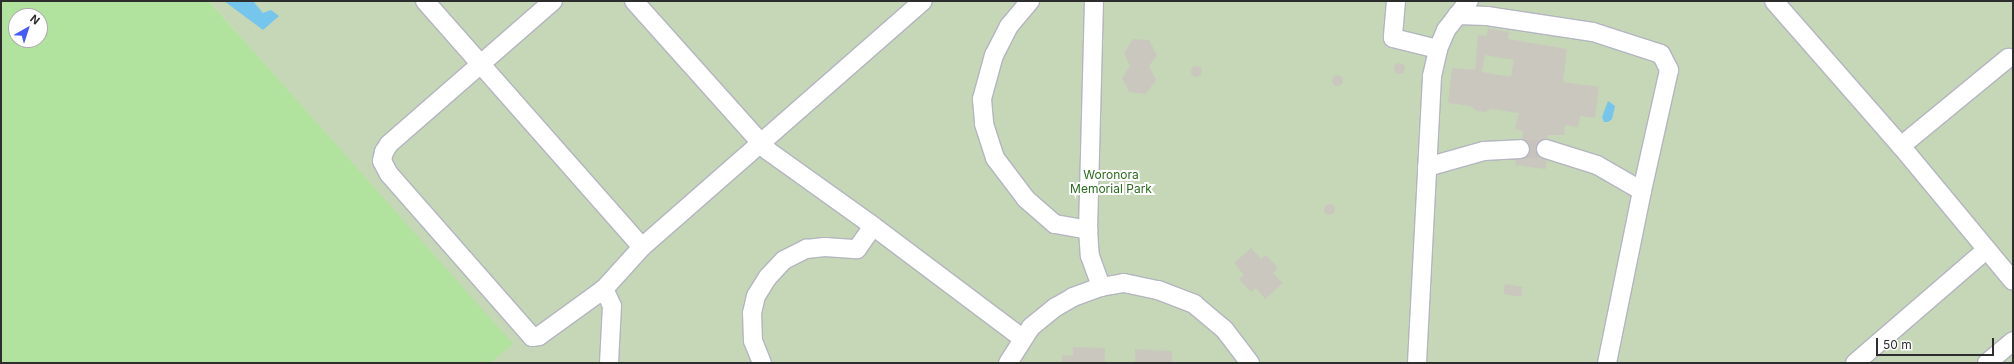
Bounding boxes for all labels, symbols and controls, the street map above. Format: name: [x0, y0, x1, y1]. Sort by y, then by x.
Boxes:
north arrow: [8, 8, 48, 48]
text: N: [27, 11, 43, 28]
park label: Woronora Memorial Park: [1070, 168, 1152, 196]
scale bar: [1878, 330, 1996, 356]
text: 50 m: [1883, 337, 1912, 352]

